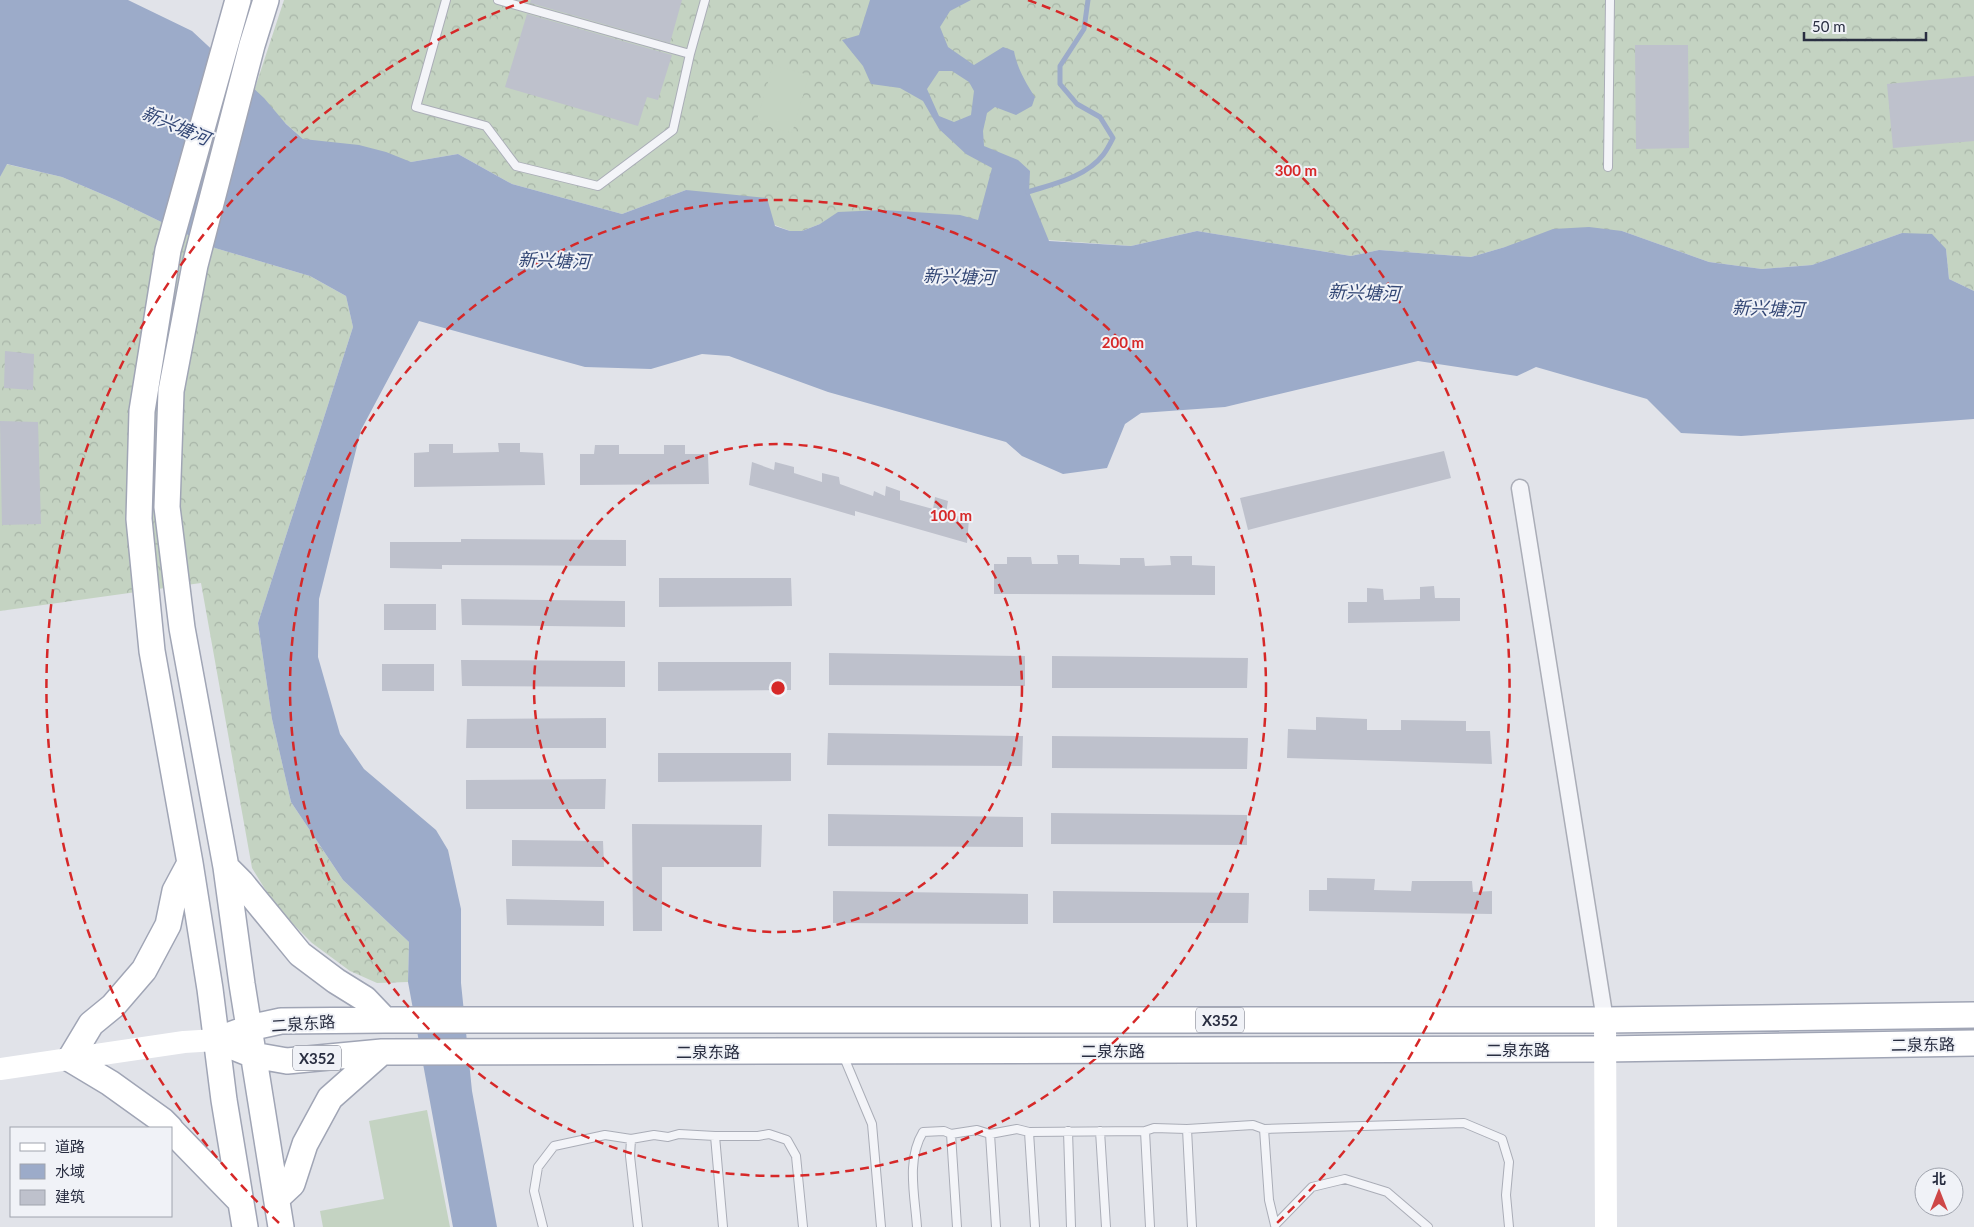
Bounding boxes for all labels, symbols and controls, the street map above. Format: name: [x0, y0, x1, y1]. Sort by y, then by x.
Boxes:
scale bar: [1804, 10, 1926, 42]
text: 50 m: [1812, 17, 1846, 35]
water label: 新兴塘河: [139, 101, 216, 150]
text: 300 m: [1275, 161, 1317, 179]
water label: 新兴塘河: [518, 248, 593, 272]
water label: 新兴塘河: [923, 264, 998, 288]
water label: 新兴塘河: [1328, 280, 1403, 304]
water label: 新兴塘河: [1732, 296, 1807, 320]
text: 200 m: [1102, 333, 1144, 351]
text: 100 m: [930, 506, 972, 524]
centre of rings: [769, 679, 787, 697]
road number: X352: [1196, 1008, 1244, 1032]
street label: 二泉东路: [270, 1011, 336, 1035]
street label: 二泉东路: [1891, 1034, 1955, 1054]
street label: 二泉东路: [1486, 1040, 1550, 1059]
street label: 二泉东路: [1081, 1041, 1145, 1060]
street label: 二泉东路: [676, 1042, 740, 1061]
road number: X352: [293, 1046, 341, 1070]
legend: [10, 1127, 172, 1217]
text: 道路: [55, 1137, 85, 1155]
text: 水域: [55, 1162, 85, 1180]
north arrow: [1914, 1167, 1964, 1217]
text: 北: [1932, 1170, 1946, 1187]
text: 建筑: [55, 1187, 85, 1205]

